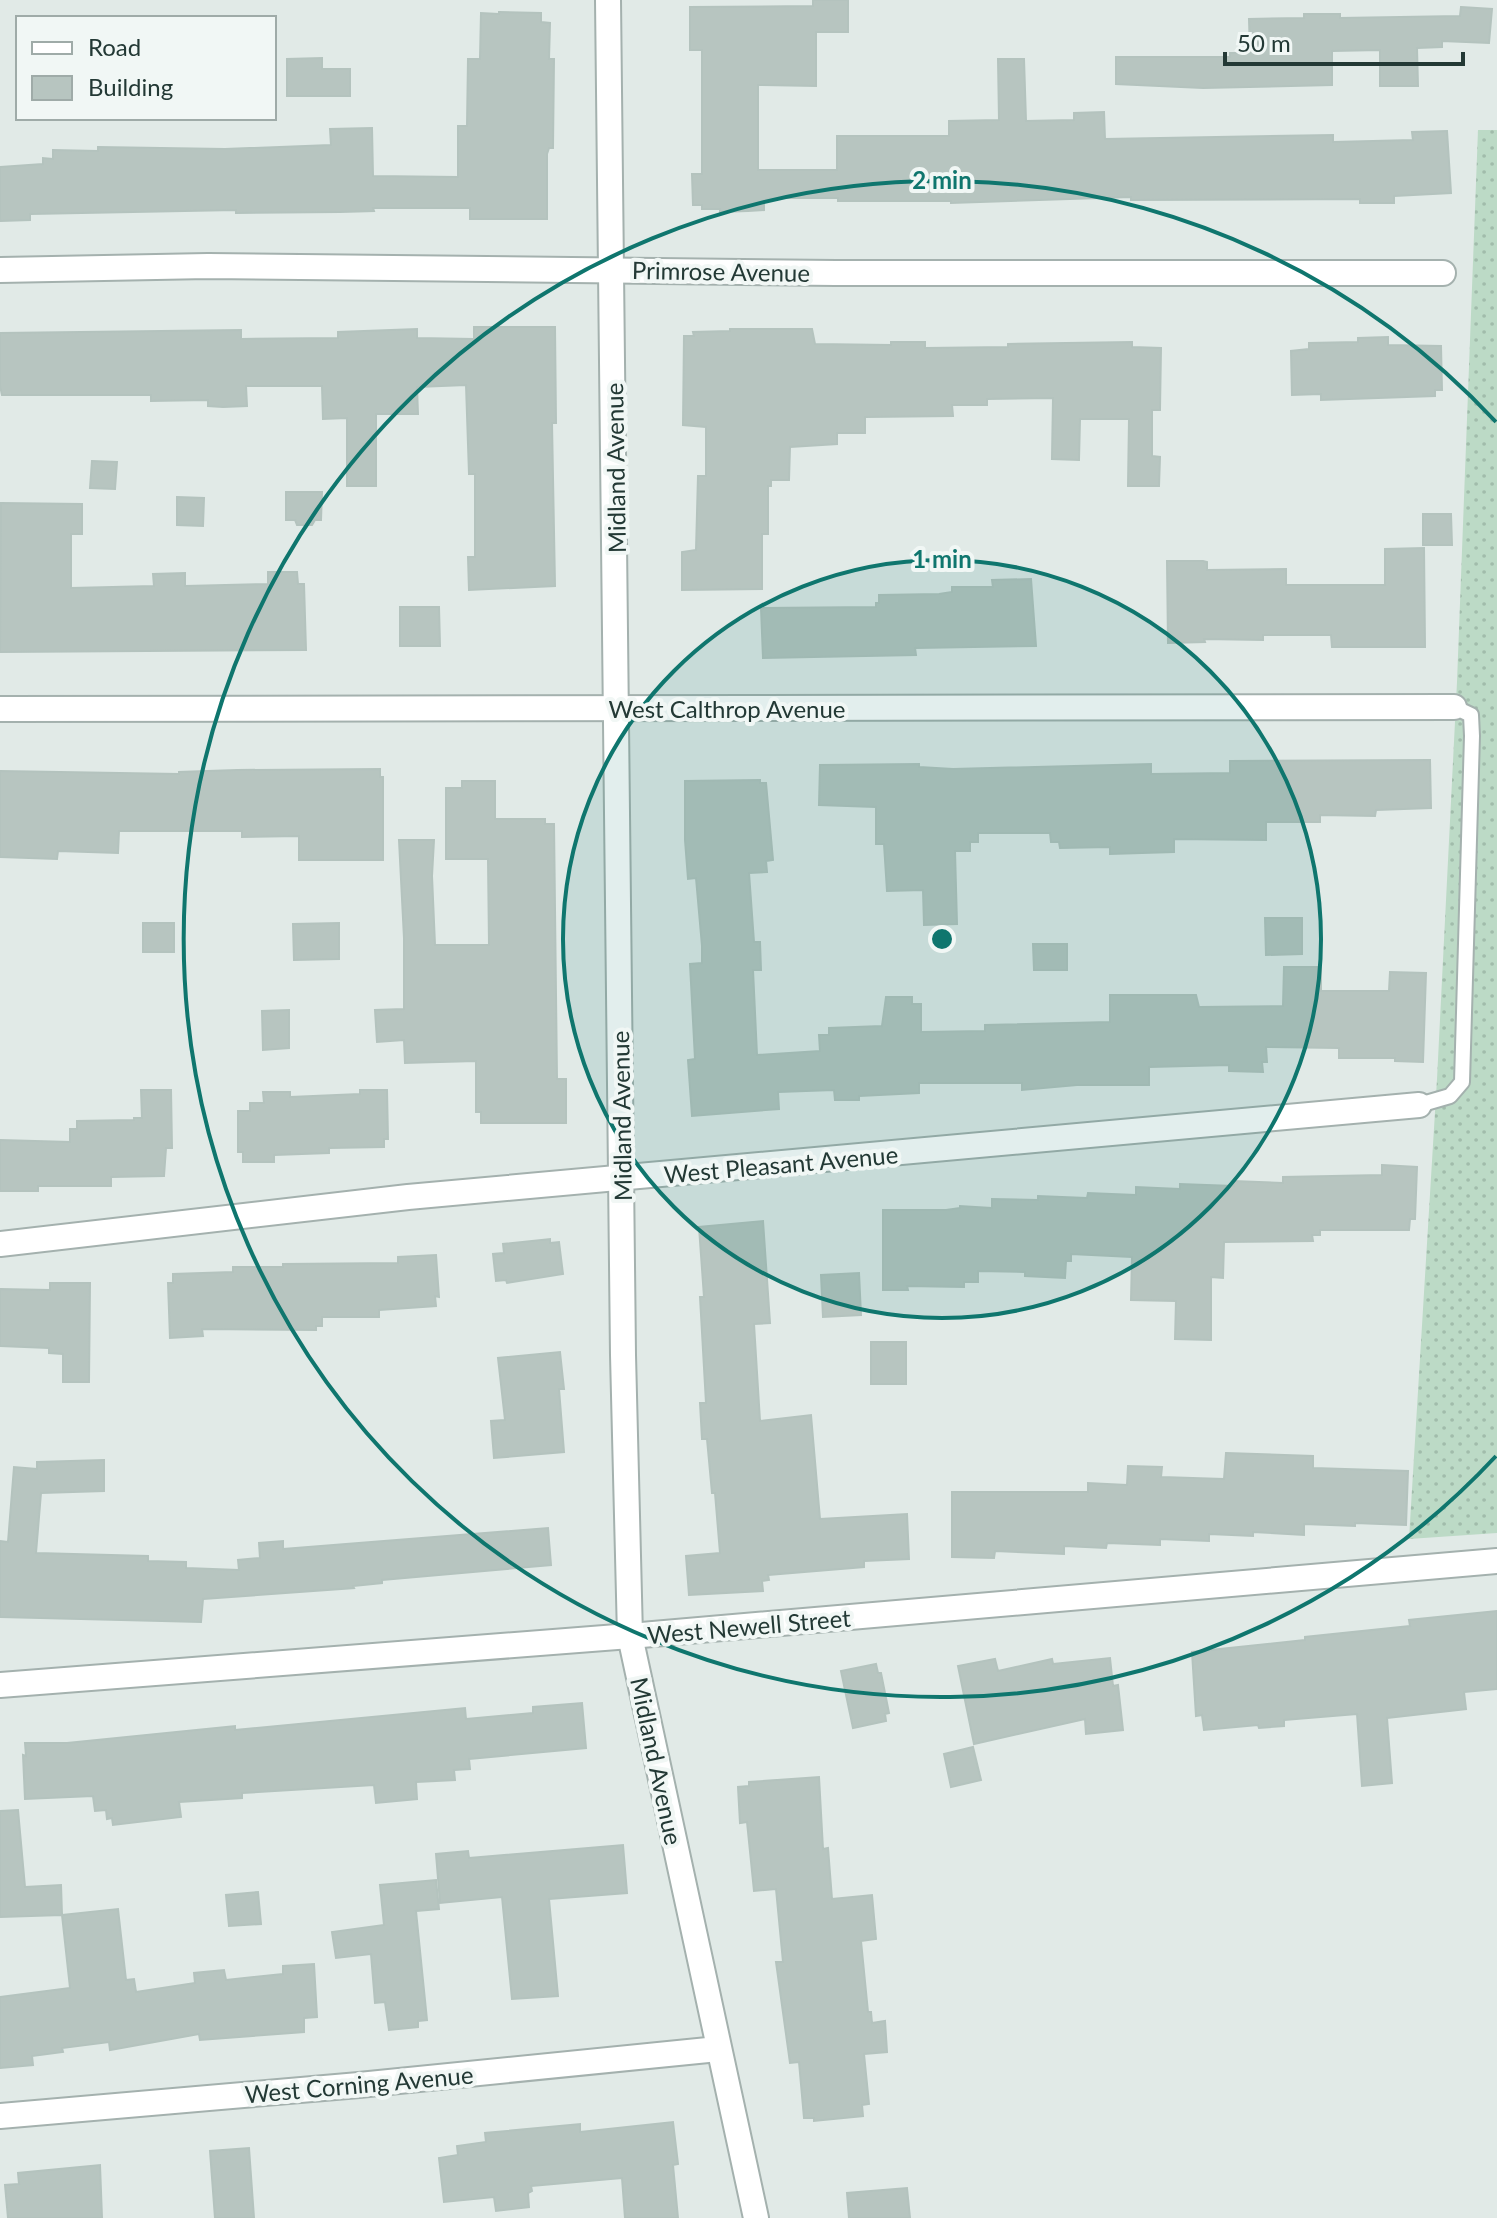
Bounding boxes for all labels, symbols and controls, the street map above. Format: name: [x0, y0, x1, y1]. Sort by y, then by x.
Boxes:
legend: [16, 16, 276, 120]
scale bar: [1225, 16, 1463, 66]
text: 50 m: [1237, 28, 1291, 57]
text: Road: [88, 32, 141, 61]
text: Building: [88, 72, 173, 101]
text: 2 min: [912, 165, 972, 194]
street label: Primrose Avenue: [632, 255, 810, 287]
street label: Midland Avenue: [599, 382, 631, 554]
text: 1 min: [912, 544, 972, 573]
street label: West Calthrop Avenue: [608, 694, 846, 723]
centre of rings: [928, 925, 956, 953]
street label: Midland Avenue: [605, 1030, 637, 1202]
street label: West Pleasant Avenue: [663, 1139, 899, 1189]
street label: West Newell Street: [646, 1603, 852, 1649]
street label: Midland Avenue: [625, 1675, 689, 1847]
street label: West Corning Avenue: [244, 2060, 474, 2108]

